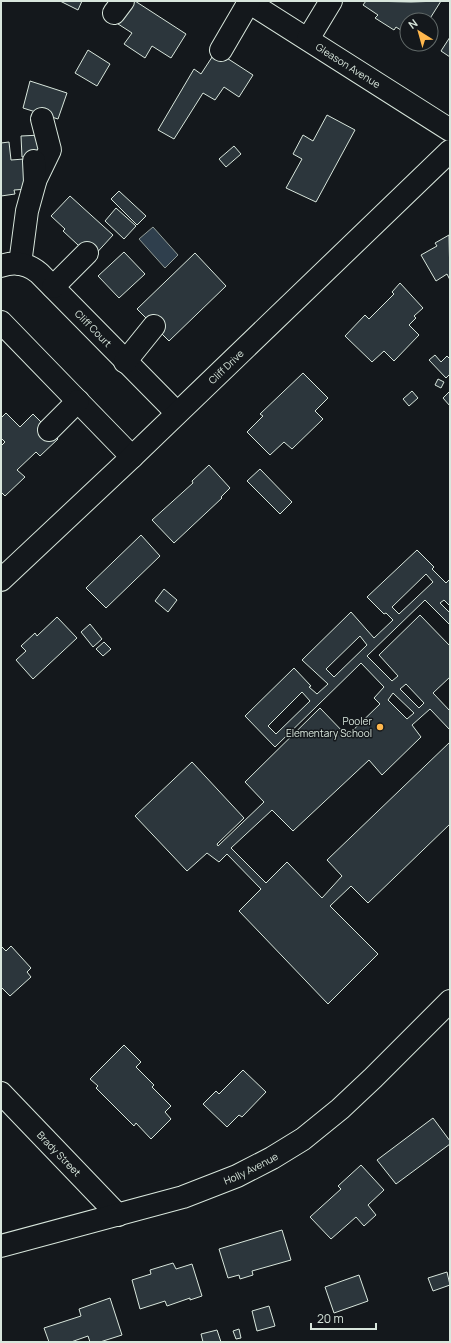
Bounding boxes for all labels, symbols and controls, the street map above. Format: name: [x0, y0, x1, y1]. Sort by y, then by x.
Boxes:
north arrow: [399, 12, 439, 52]
text: N: [405, 15, 420, 32]
street label: Gleason Avenue: [313, 40, 383, 91]
street label: Cliff Court: [72, 307, 115, 350]
street label: Cliff Drive: [205, 346, 247, 387]
place label: Pooler Elementary School: [286, 714, 372, 740]
marker: Pooler Elementary School: [375, 722, 385, 732]
street label: Brady Street: [34, 1128, 84, 1179]
street label: Holly Avenue: [221, 1149, 281, 1188]
scale bar: [311, 1305, 376, 1331]
text: 20 m: [317, 1310, 344, 1327]

